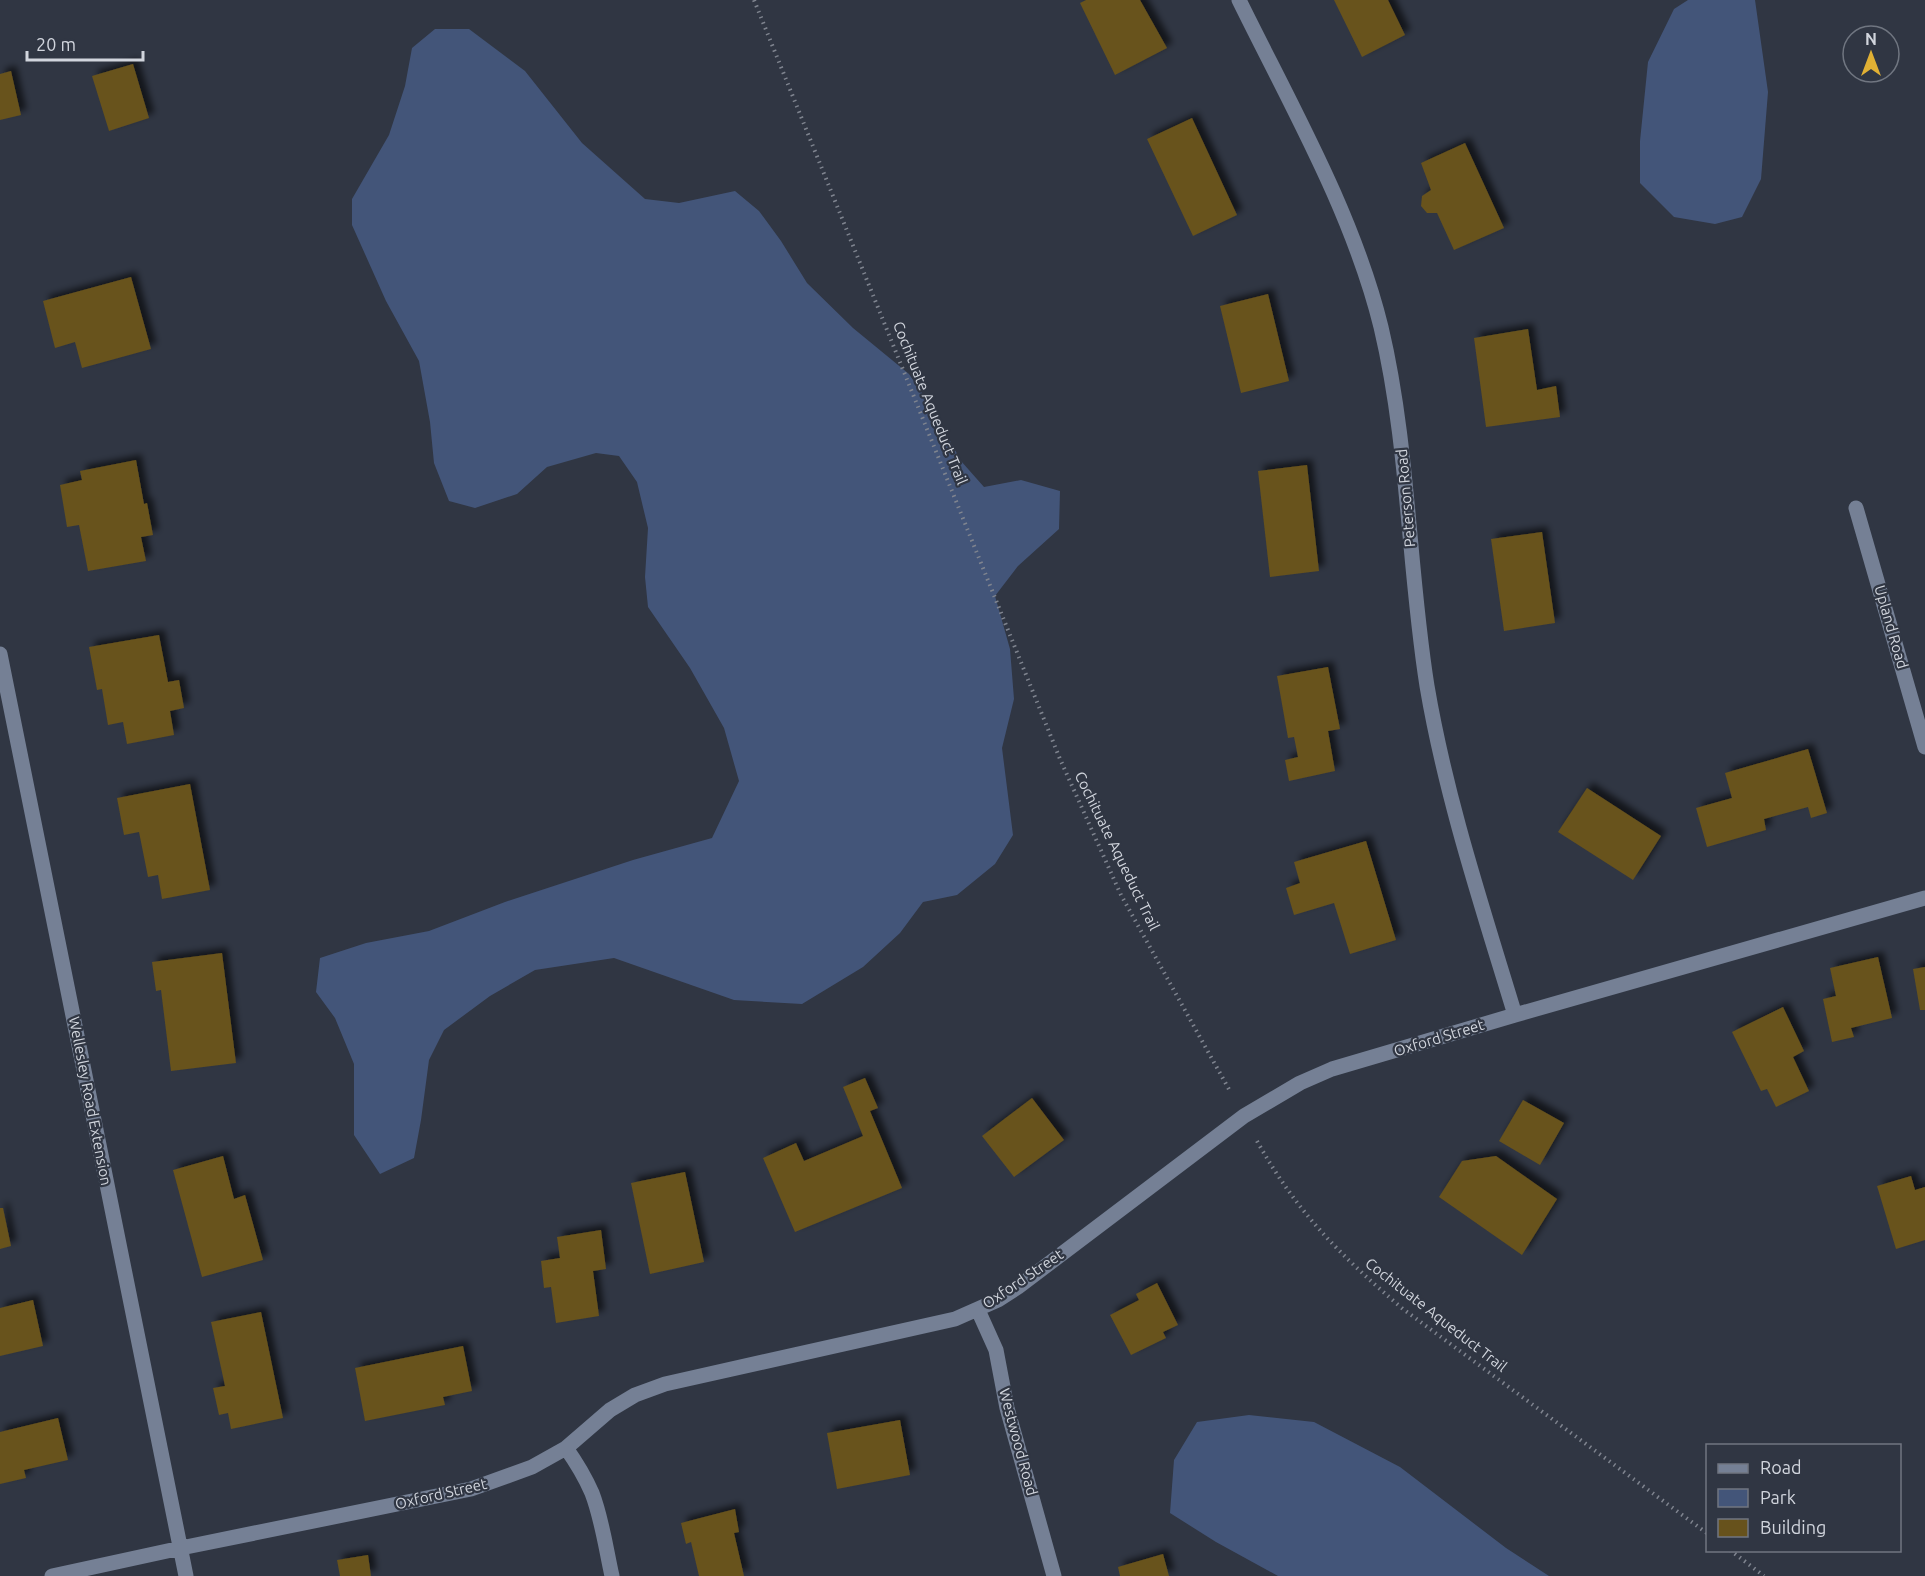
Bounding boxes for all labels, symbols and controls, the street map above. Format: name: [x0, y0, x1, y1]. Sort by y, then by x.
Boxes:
scale bar: [27, 24, 142, 62]
north arrow: [1841, 24, 1901, 84]
text: N: [1865, 30, 1877, 48]
text: 20 m: [36, 34, 76, 54]
street label: Cochituate Aqueduct Trail: [890, 319, 971, 487]
street label: Peterson Road: [1393, 448, 1418, 548]
street label: Upland Road: [1871, 583, 1912, 671]
street label: Cochituate Aqueduct Trail: [1072, 769, 1163, 933]
street label: Wellesley Road Extension: [66, 1015, 115, 1187]
street label: Oxford Street: [1392, 1016, 1486, 1059]
street label: Oxford Street: [979, 1245, 1066, 1312]
street label: Cochituate Aqueduct Trail: [1362, 1254, 1510, 1375]
street label: Westwood Road: [996, 1386, 1041, 1497]
legend: [1706, 1444, 1901, 1552]
text: Road: [1760, 1457, 1802, 1477]
street label: Oxford Street: [393, 1475, 488, 1512]
text: Park: [1760, 1487, 1796, 1507]
text: Building: [1760, 1517, 1826, 1537]

